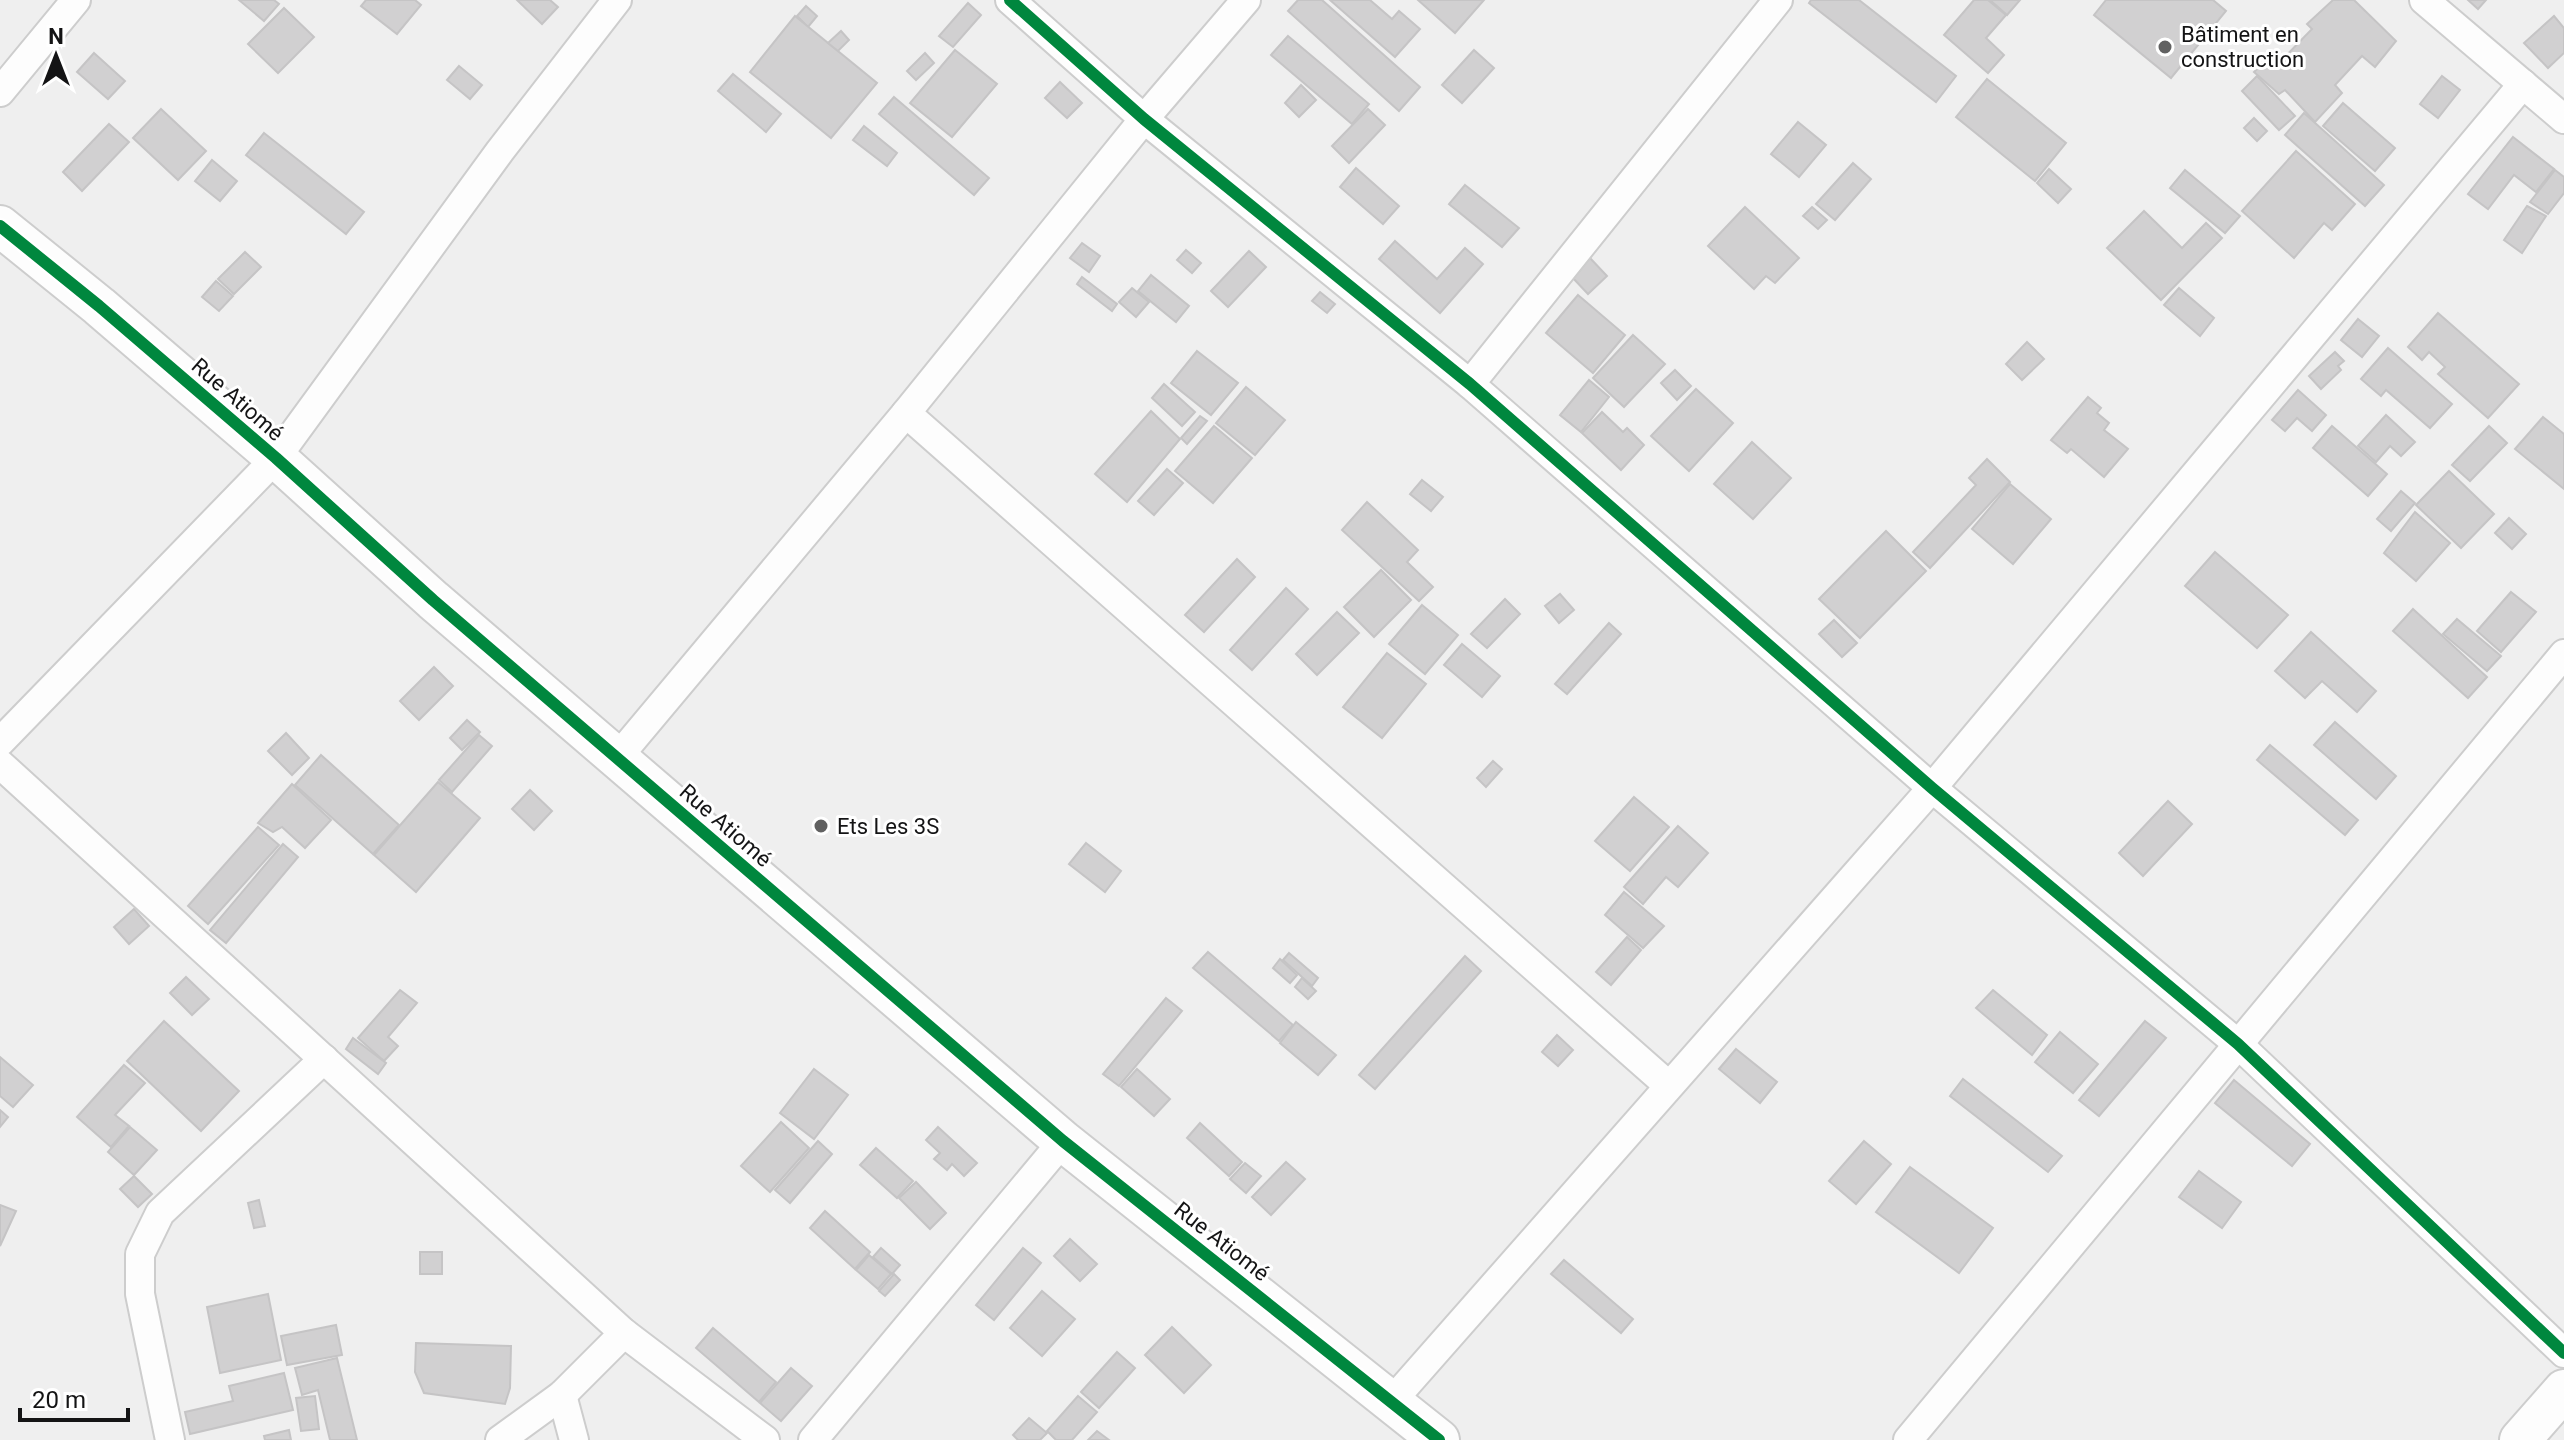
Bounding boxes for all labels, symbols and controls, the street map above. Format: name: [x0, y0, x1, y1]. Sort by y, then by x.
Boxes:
north arrow: [16, 16, 96, 96]
place label: Bâtiment en construction: [2181, 22, 2304, 72]
text: N: [48, 24, 64, 49]
marker: Bâtiment en construction: [2156, 38, 2174, 56]
street label: Rue Atiomé: [187, 353, 289, 446]
street label: Rue Atiomé: [675, 779, 777, 872]
place label: Ets Les 3S: [837, 814, 939, 839]
marker: Ets Les 3S: [812, 817, 830, 835]
street label: Rue Atiomé: [1169, 1197, 1274, 1286]
scale bar: [20, 1372, 128, 1422]
text: 20 m: [32, 1386, 86, 1414]

